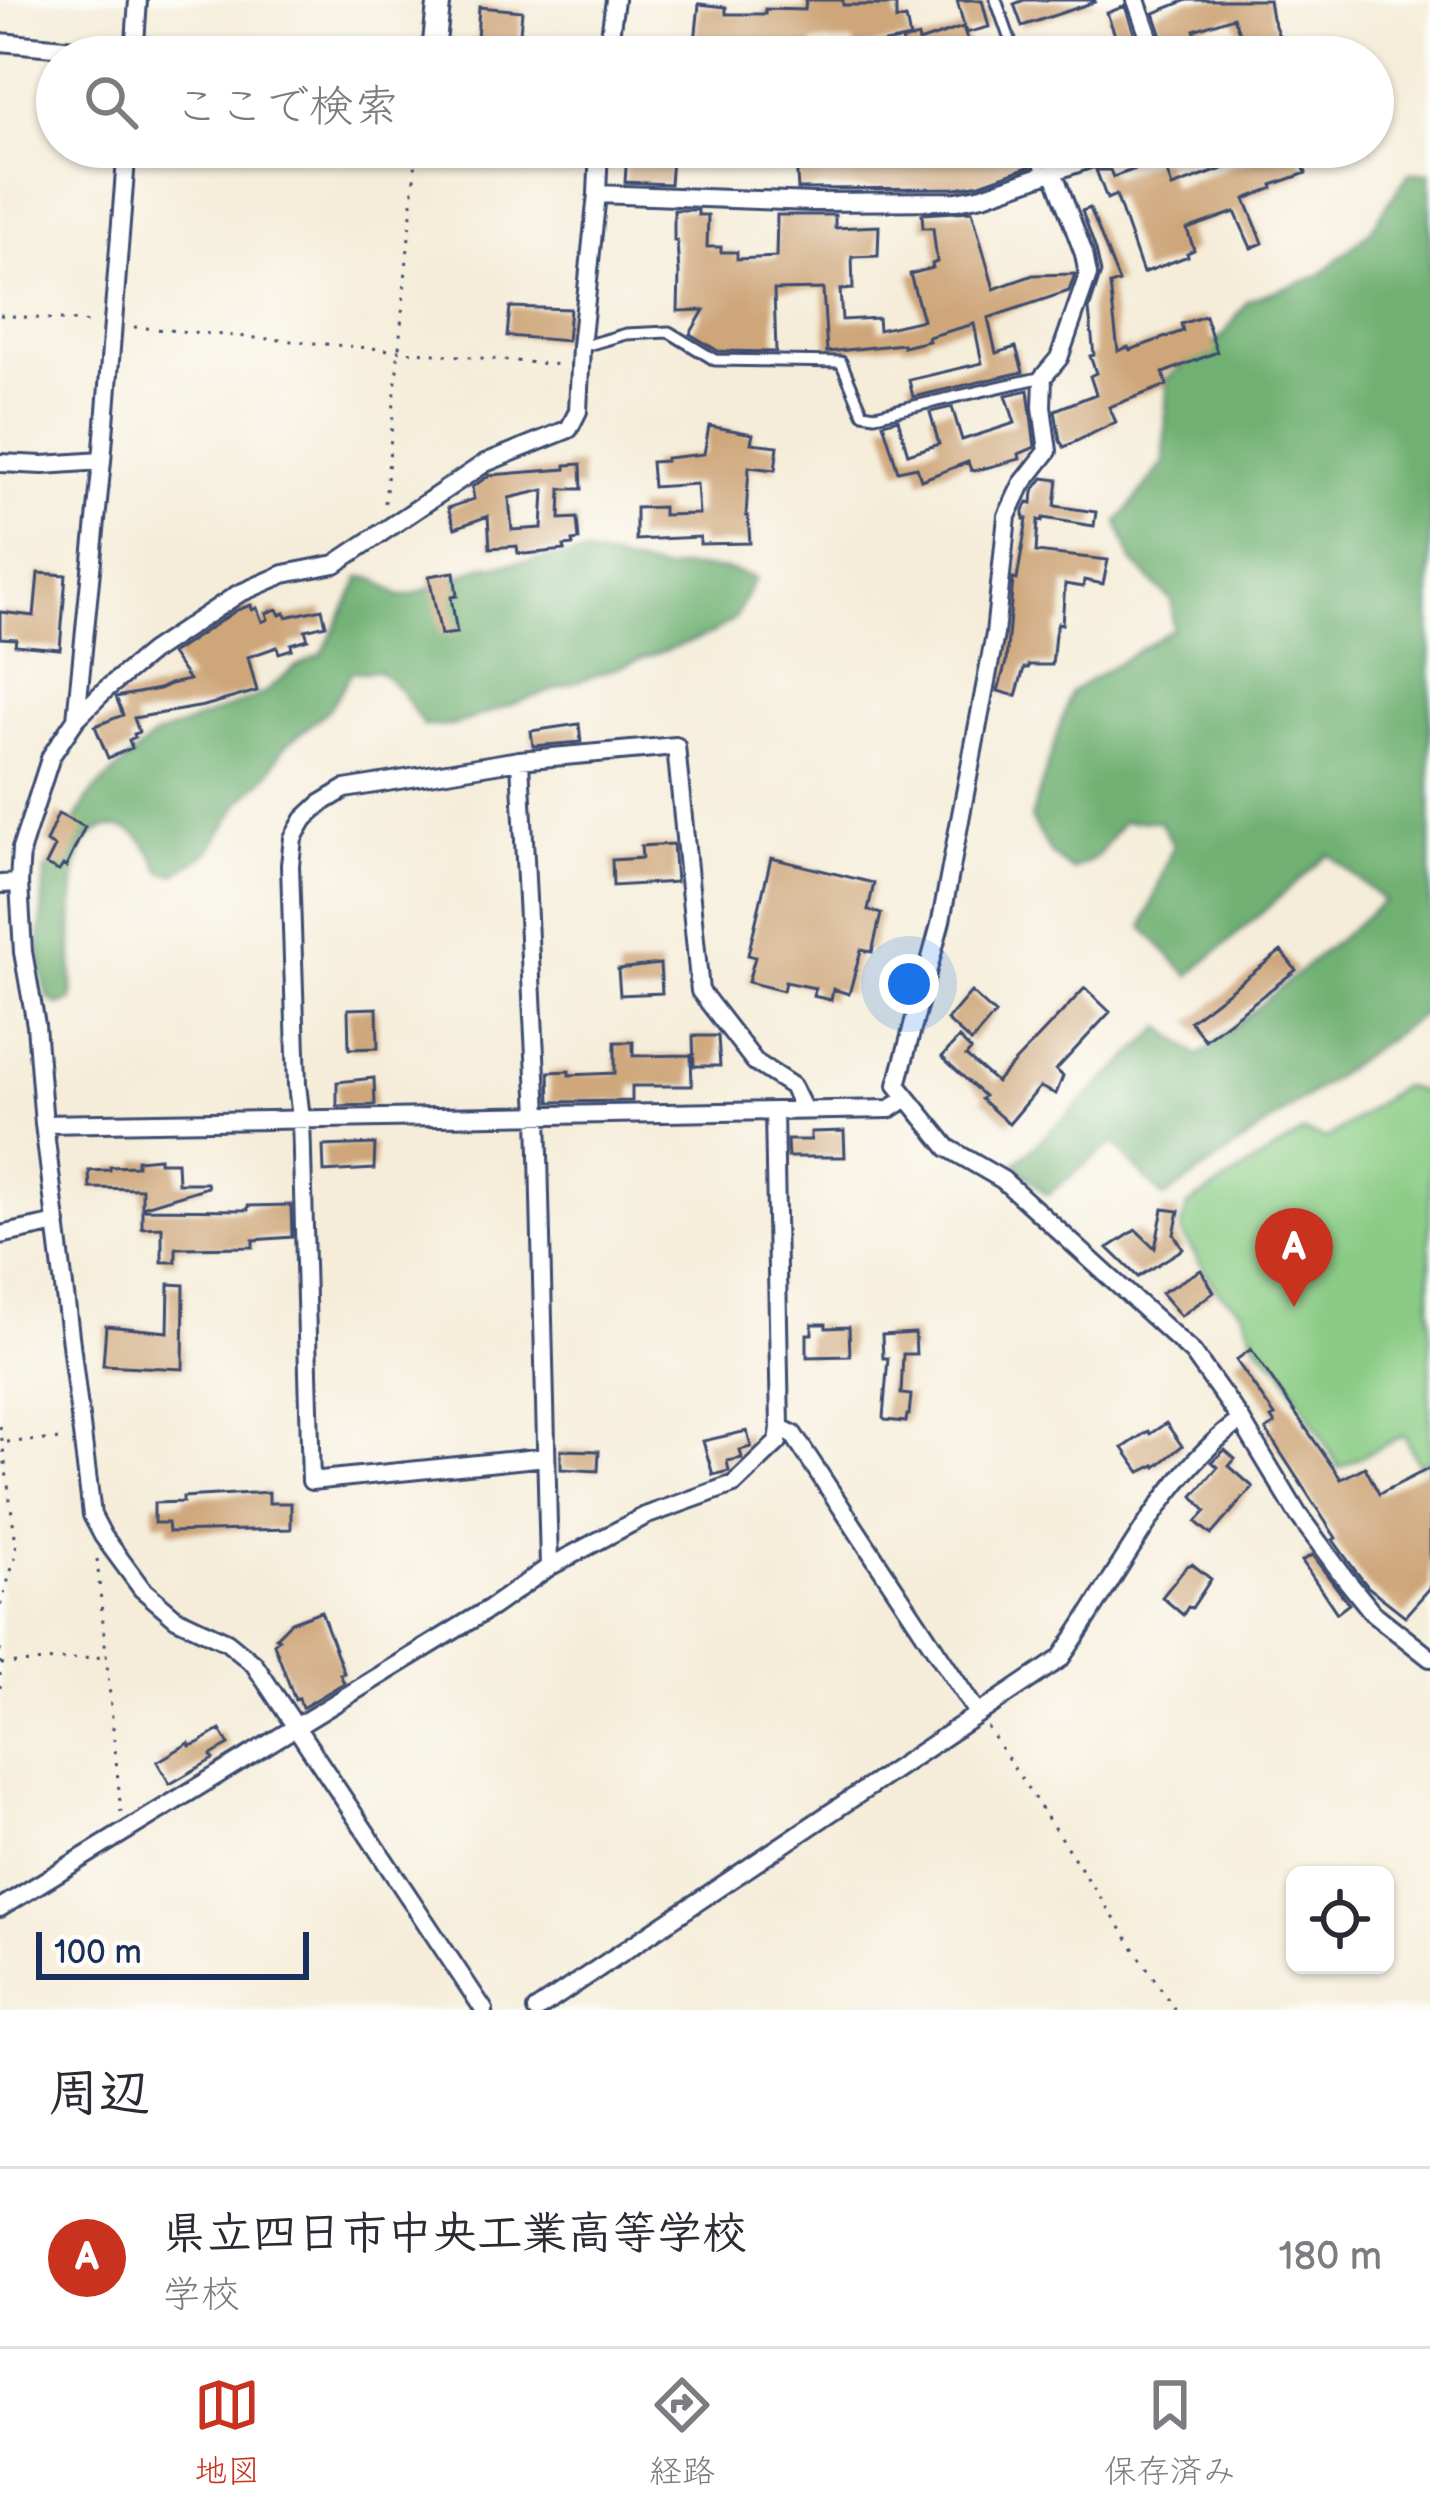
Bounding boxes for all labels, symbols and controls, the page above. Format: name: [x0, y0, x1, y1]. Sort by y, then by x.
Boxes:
search box: [36, 36, 1394, 168]
icon: search: [78, 69, 144, 135]
text: ここで検索: [174, 80, 399, 135]
your location: [879, 954, 939, 1014]
pin: A: [1255, 1208, 1333, 1307]
map controls: [1286, 1866, 1394, 1974]
button: locate: [1286, 1866, 1394, 1974]
scale bar: [36, 1926, 309, 1979]
text: 100 m: [54, 1933, 142, 1973]
text: 周辺: [48, 2064, 150, 2125]
text: 県立四日市中央工業高等学校: [162, 2207, 747, 2262]
text: A: [75, 2234, 99, 2281]
text: 180 m: [1278, 2234, 1382, 2281]
text: 学校: [162, 2272, 240, 2319]
tab: 地図: [194, 2372, 260, 2492]
tab: 経路: [649, 2372, 715, 2492]
tab: 保存済み: [1104, 2372, 1236, 2492]

